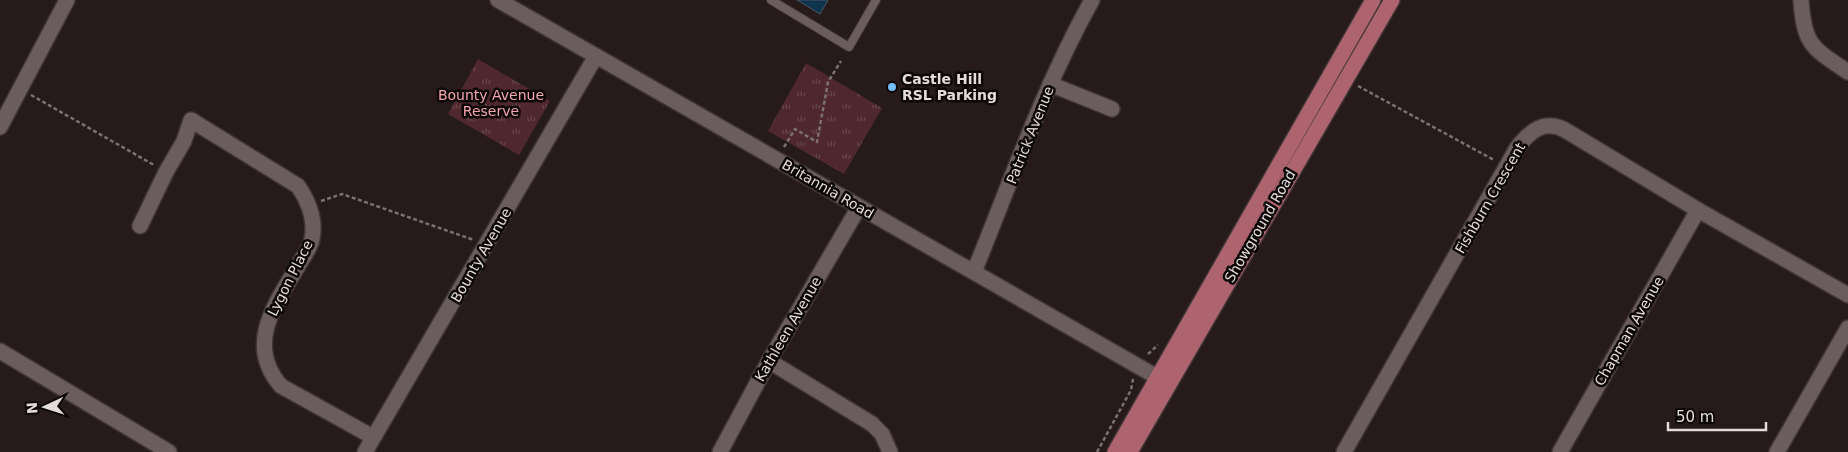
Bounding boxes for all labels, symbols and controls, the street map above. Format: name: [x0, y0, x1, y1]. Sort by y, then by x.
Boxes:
place label: Castle Hill RSL Parking: [902, 71, 997, 103]
marker: Castle Hill RSL Parking: [886, 81, 898, 93]
street label: Patrick Avenue: [1003, 84, 1057, 186]
park label: Bounty Avenue Reserve: [438, 87, 544, 119]
street label: Fishburn Crescent: [1452, 139, 1529, 256]
street label: Britannia Road: [779, 156, 877, 222]
street label: Showground Road: [1221, 167, 1299, 285]
street label: Bounty Avenue: [448, 205, 514, 305]
street label: Lygon Place: [264, 237, 316, 319]
street label: Chapman Avenue: [1591, 273, 1667, 389]
street label: Kathleen Avenue: [751, 274, 825, 384]
north arrow: [20, 382, 70, 432]
scale bar: [1668, 400, 1766, 432]
text: N: [24, 402, 40, 414]
text: 50 m: [1676, 408, 1714, 426]

